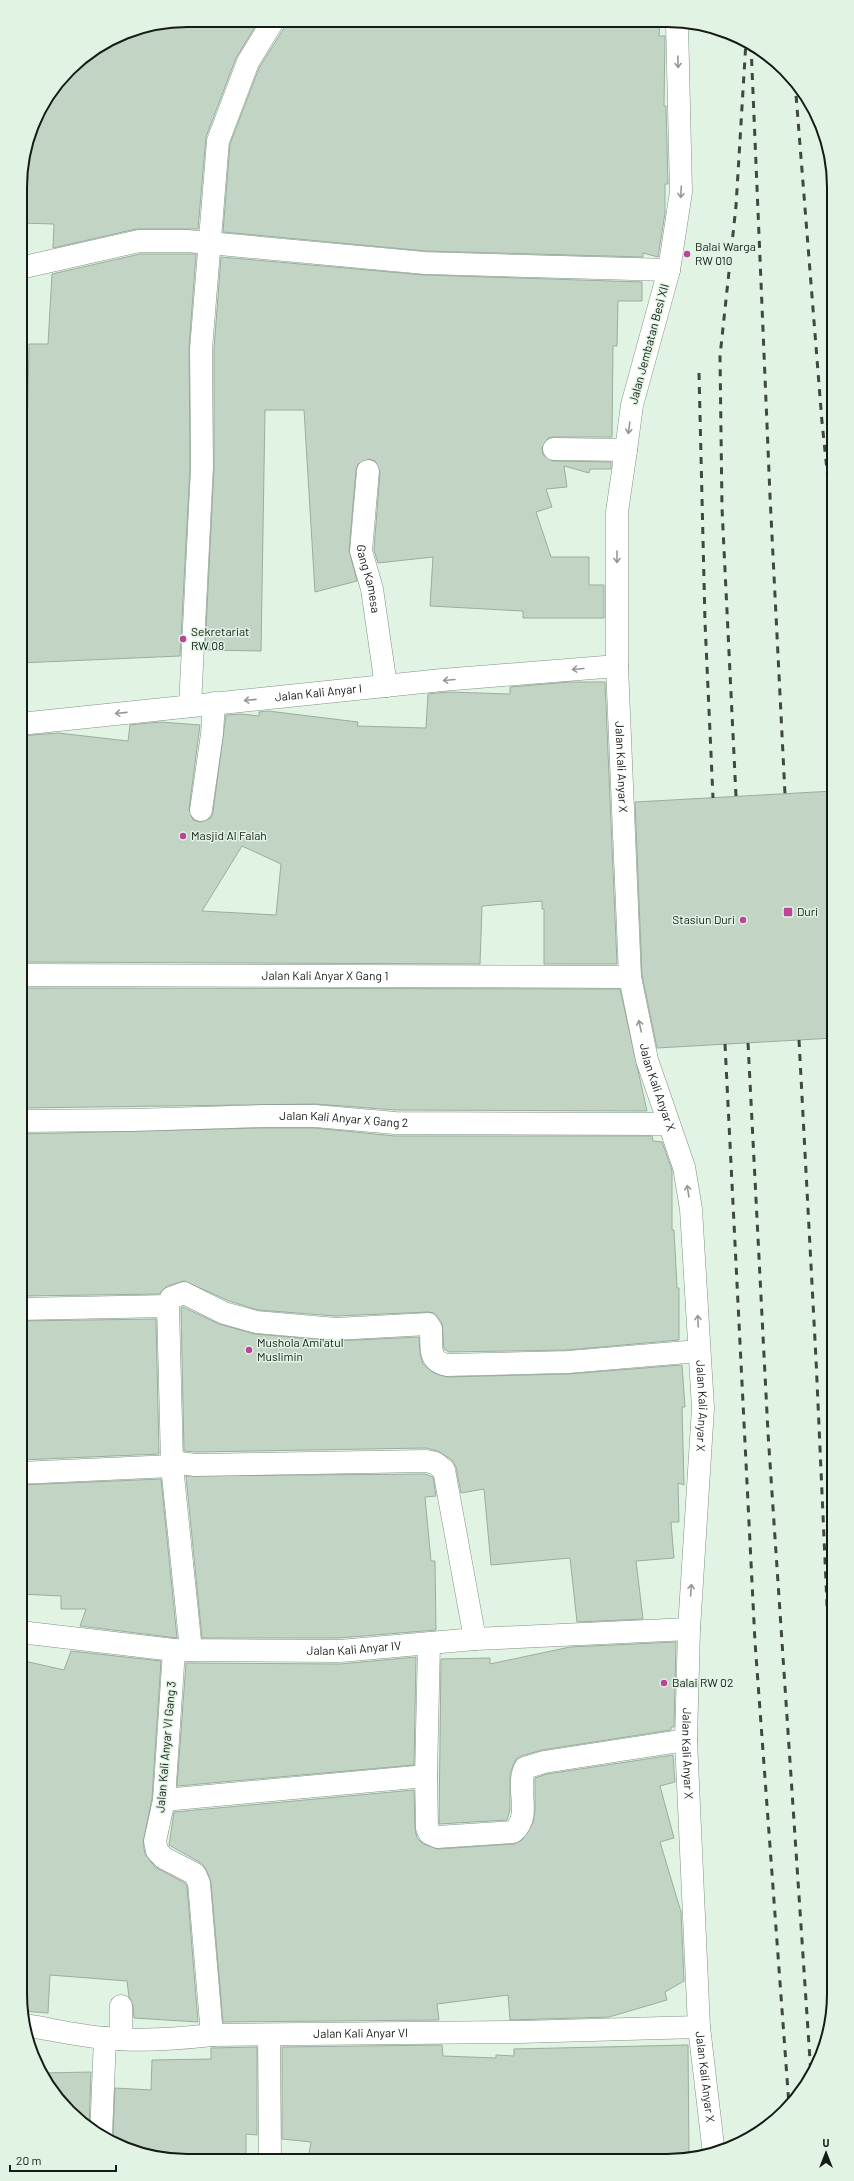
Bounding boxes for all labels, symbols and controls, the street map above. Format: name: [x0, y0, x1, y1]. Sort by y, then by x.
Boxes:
one-way arrow: [674, 55, 681, 68]
one-way arrow: [677, 185, 684, 198]
place label: Balai Warga RW 010: [695, 239, 756, 267]
marker: Balai Warga RW 010: [682, 249, 692, 259]
street label: Jalan Jembatan Besi XII: [625, 282, 671, 406]
one-way arrow: [625, 421, 633, 434]
street label: Gang Kamesa: [355, 544, 383, 614]
one-way arrow: [613, 550, 621, 563]
place label: Sekretariat RW 08: [191, 624, 249, 652]
marker: Sekretariat RW 08: [178, 634, 188, 644]
one-way arrow: [572, 666, 585, 673]
one-way arrow: [443, 676, 456, 683]
street label: Jalan Kali Anyar I: [274, 680, 363, 703]
one-way arrow: [244, 696, 257, 703]
one-way arrow: [115, 710, 128, 717]
street label: Jalan Kali Anyar X: [613, 721, 631, 813]
place label: Masjid Al Falah: [191, 828, 267, 842]
marker: Masjid Al Falah: [178, 831, 188, 841]
place label: Duri: [797, 904, 818, 918]
marker: Duri: [782, 906, 794, 918]
place label: Stasiun Duri: [672, 912, 735, 926]
marker: Stasiun Duri: [738, 915, 748, 925]
street label: Jalan Kali Anyar X Gang 1: [261, 968, 389, 982]
one-way arrow: [636, 1020, 644, 1033]
street label: Jalan Kali Anyar X: [638, 1042, 679, 1133]
street label: Jalan Kali Anyar X Gang 2: [279, 1108, 408, 1129]
one-way arrow: [684, 1185, 692, 1198]
one-way arrow: [694, 1315, 701, 1328]
place label: Mushola Ami'atul Muslimin: [257, 1335, 343, 1363]
marker: Mushola Ami'atul Muslimin: [244, 1345, 254, 1355]
street label: Jalan Kali Anyar X: [694, 1360, 711, 1452]
one-way arrow: [688, 1584, 695, 1597]
street label: Jalan Kali Anyar IV: [307, 1638, 402, 1657]
place label: Balai RW 02: [672, 1675, 733, 1689]
marker: Balai RW 02: [659, 1678, 669, 1688]
street label: Jalan Kali Anyar VI Gang 3: [152, 1681, 178, 1813]
street label: Jalan Kali Anyar X: [680, 1707, 697, 1799]
street label: Jalan Kali Anyar VI: [313, 2025, 408, 2040]
street label: Jalan Kali Anyar X: [694, 2030, 718, 2123]
north arrow: [806, 2133, 846, 2173]
text: U: [823, 2136, 830, 2149]
scale bar: [10, 2147, 116, 2173]
text: 20 m: [16, 2153, 42, 2167]

